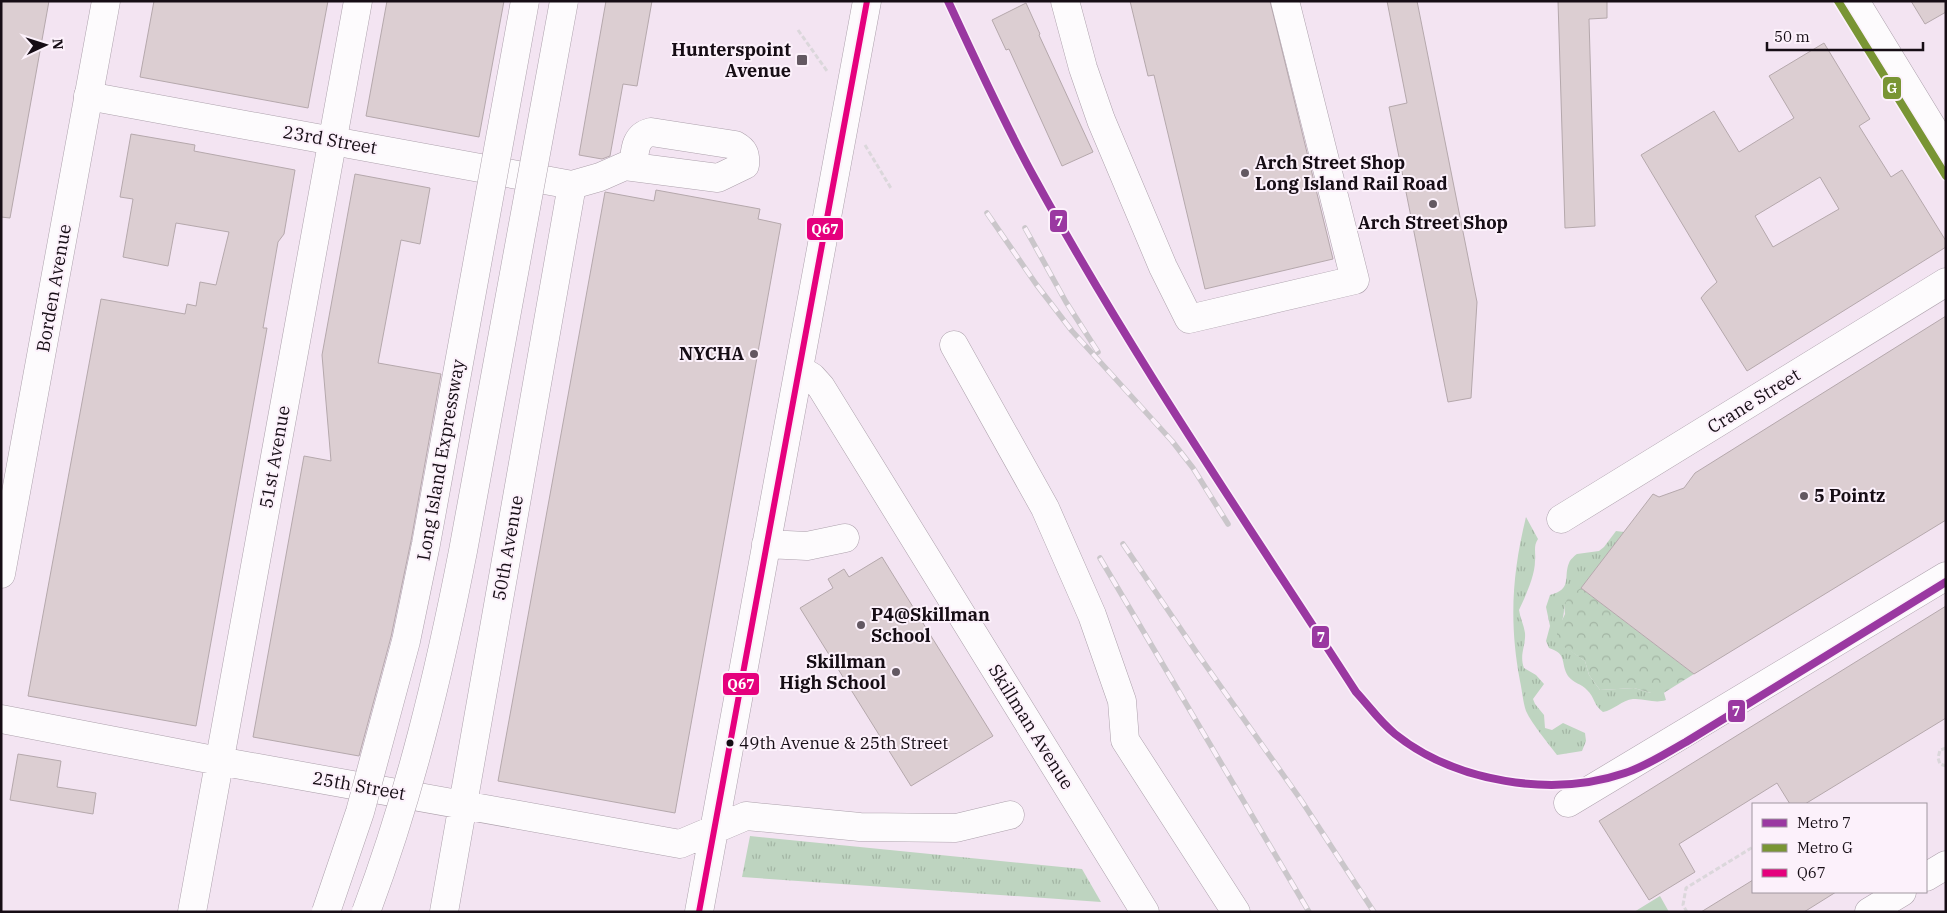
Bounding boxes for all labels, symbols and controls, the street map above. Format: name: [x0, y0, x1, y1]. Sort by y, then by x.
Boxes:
north arrow: [20, 20, 70, 70]
scale bar: [1767, 20, 1923, 52]
text: 50 m: [1774, 27, 1810, 46]
text: N: [49, 38, 67, 50]
place label: Hunterspoint Avenue: [671, 38, 791, 82]
marker: Hunterspoint Avenue: [795, 53, 809, 67]
line badge: G: [1882, 76, 1902, 100]
text: G: [1887, 79, 1898, 97]
street label: 23rd Street: [281, 120, 379, 159]
place label: Arch Street Shop Long Island Rail Road: [1255, 151, 1448, 195]
marker: Arch Street Shop Long Island Rail Road: [1239, 167, 1251, 179]
marker: Arch Street Shop: [1427, 198, 1439, 210]
line badge: 7: [1049, 209, 1068, 233]
place label: Arch Street Shop: [1358, 211, 1508, 234]
text: 7: [1055, 212, 1063, 230]
line badge: Q67: [806, 217, 844, 241]
text: Q67: [811, 220, 839, 238]
street label: Borden Avenue: [31, 222, 76, 354]
place label: NYCHA: [679, 342, 744, 365]
marker: NYCHA: [748, 348, 760, 360]
street label: Long Island Expressway: [411, 357, 470, 562]
street label: Crane Street: [1703, 363, 1804, 438]
street label: 51st Avenue: [254, 404, 295, 510]
place label: 5 Pointz: [1814, 484, 1885, 507]
marker: 5 Pointz: [1798, 490, 1810, 502]
street label: 50th Avenue: [487, 493, 528, 602]
place label: P4@Skillman School: [871, 603, 990, 647]
marker: P4@Skillman School: [855, 619, 867, 631]
line badge: 7: [1311, 625, 1330, 649]
text: 7: [1317, 628, 1325, 646]
place label: Skillman High School: [779, 650, 886, 694]
street label: Skillman Avenue: [984, 660, 1079, 794]
marker: Skillman High School: [890, 666, 902, 678]
line badge: Q67: [722, 672, 760, 696]
text: Q67: [727, 675, 755, 693]
line badge: 7: [1727, 699, 1746, 723]
text: 7: [1732, 702, 1740, 720]
place label: 49th Avenue & 25th Street: [739, 732, 948, 754]
marker: 49th Avenue & 25th Street: [725, 738, 735, 748]
street label: 25th Street: [311, 766, 407, 805]
legend: [1752, 803, 1927, 893]
text: Metro 7: [1797, 813, 1851, 832]
text: Metro G: [1797, 838, 1853, 857]
text: Q67: [1797, 863, 1826, 882]

